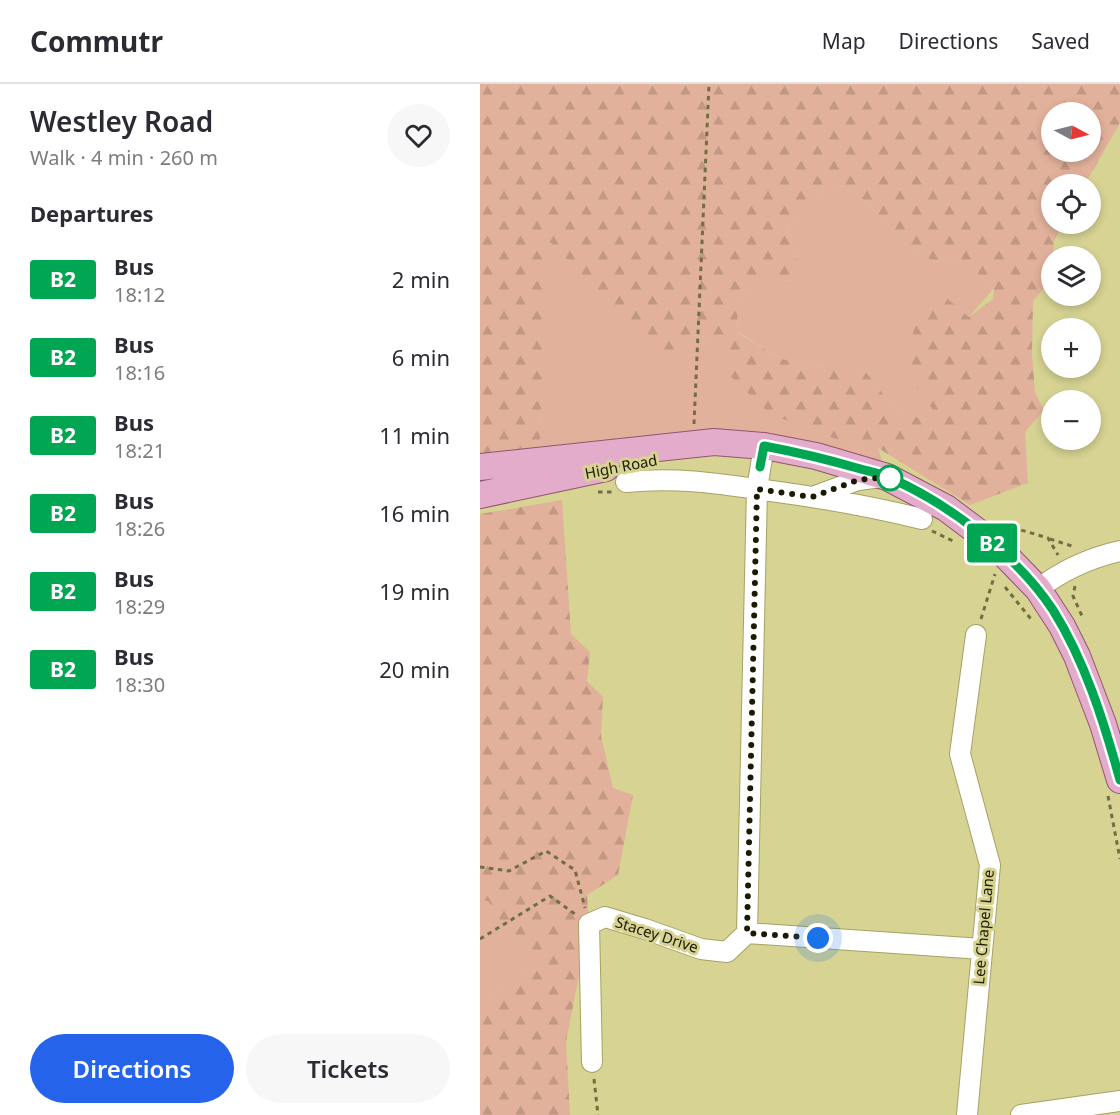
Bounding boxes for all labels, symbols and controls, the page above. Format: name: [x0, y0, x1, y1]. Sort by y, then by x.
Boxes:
text: Commutr: [30, 22, 163, 60]
text: Map: [822, 27, 866, 55]
text: Directions: [899, 27, 998, 55]
text: Saved: [1031, 27, 1090, 55]
text: Westley Road: [30, 102, 213, 140]
north arrow: [1041, 102, 1101, 162]
map controls: [1041, 102, 1101, 450]
button: heart: [387, 104, 450, 167]
text: Walk · 4 min · 260 m: [30, 144, 218, 171]
button: locate: [1041, 174, 1101, 234]
text: Departures: [30, 198, 154, 228]
button: layers: [1041, 246, 1101, 306]
text: Bus: [114, 251, 154, 281]
text: 2 min: [392, 264, 450, 294]
text: B2: [50, 265, 76, 293]
text: 18:12: [114, 281, 165, 308]
button: +: [1041, 318, 1101, 378]
text: Bus: [114, 329, 154, 359]
text: 6 min: [392, 342, 450, 372]
text: B2: [50, 343, 76, 371]
text: 18:16: [114, 359, 165, 386]
button: −: [1041, 390, 1101, 450]
text: Bus: [114, 407, 154, 437]
text: 11 min: [379, 420, 450, 450]
text: B2: [50, 421, 76, 449]
text: 18:21: [114, 437, 165, 464]
street label: High Road: [583, 449, 659, 483]
unlabelled marker: [877, 465, 903, 491]
text: Bus: [114, 485, 154, 515]
text: 16 min: [379, 498, 450, 528]
text: B2: [50, 499, 76, 527]
text: 18:26: [114, 515, 165, 542]
line badge: B2: [965, 524, 1019, 562]
text: B2: [979, 529, 1005, 557]
text: Bus: [114, 563, 154, 593]
text: 19 min: [379, 576, 450, 606]
text: B2: [50, 577, 76, 605]
text: 18:29: [114, 593, 165, 620]
text: Bus: [114, 641, 154, 671]
text: 20 min: [379, 654, 450, 684]
text: B2: [50, 655, 76, 683]
text: 18:30: [114, 671, 165, 698]
street label: Lee Chapel Lane: [968, 869, 998, 985]
street label: Stacey Drive: [613, 911, 701, 957]
your location: [803, 923, 833, 953]
button: Directions: [30, 1034, 234, 1103]
button: Tickets: [246, 1034, 450, 1103]

